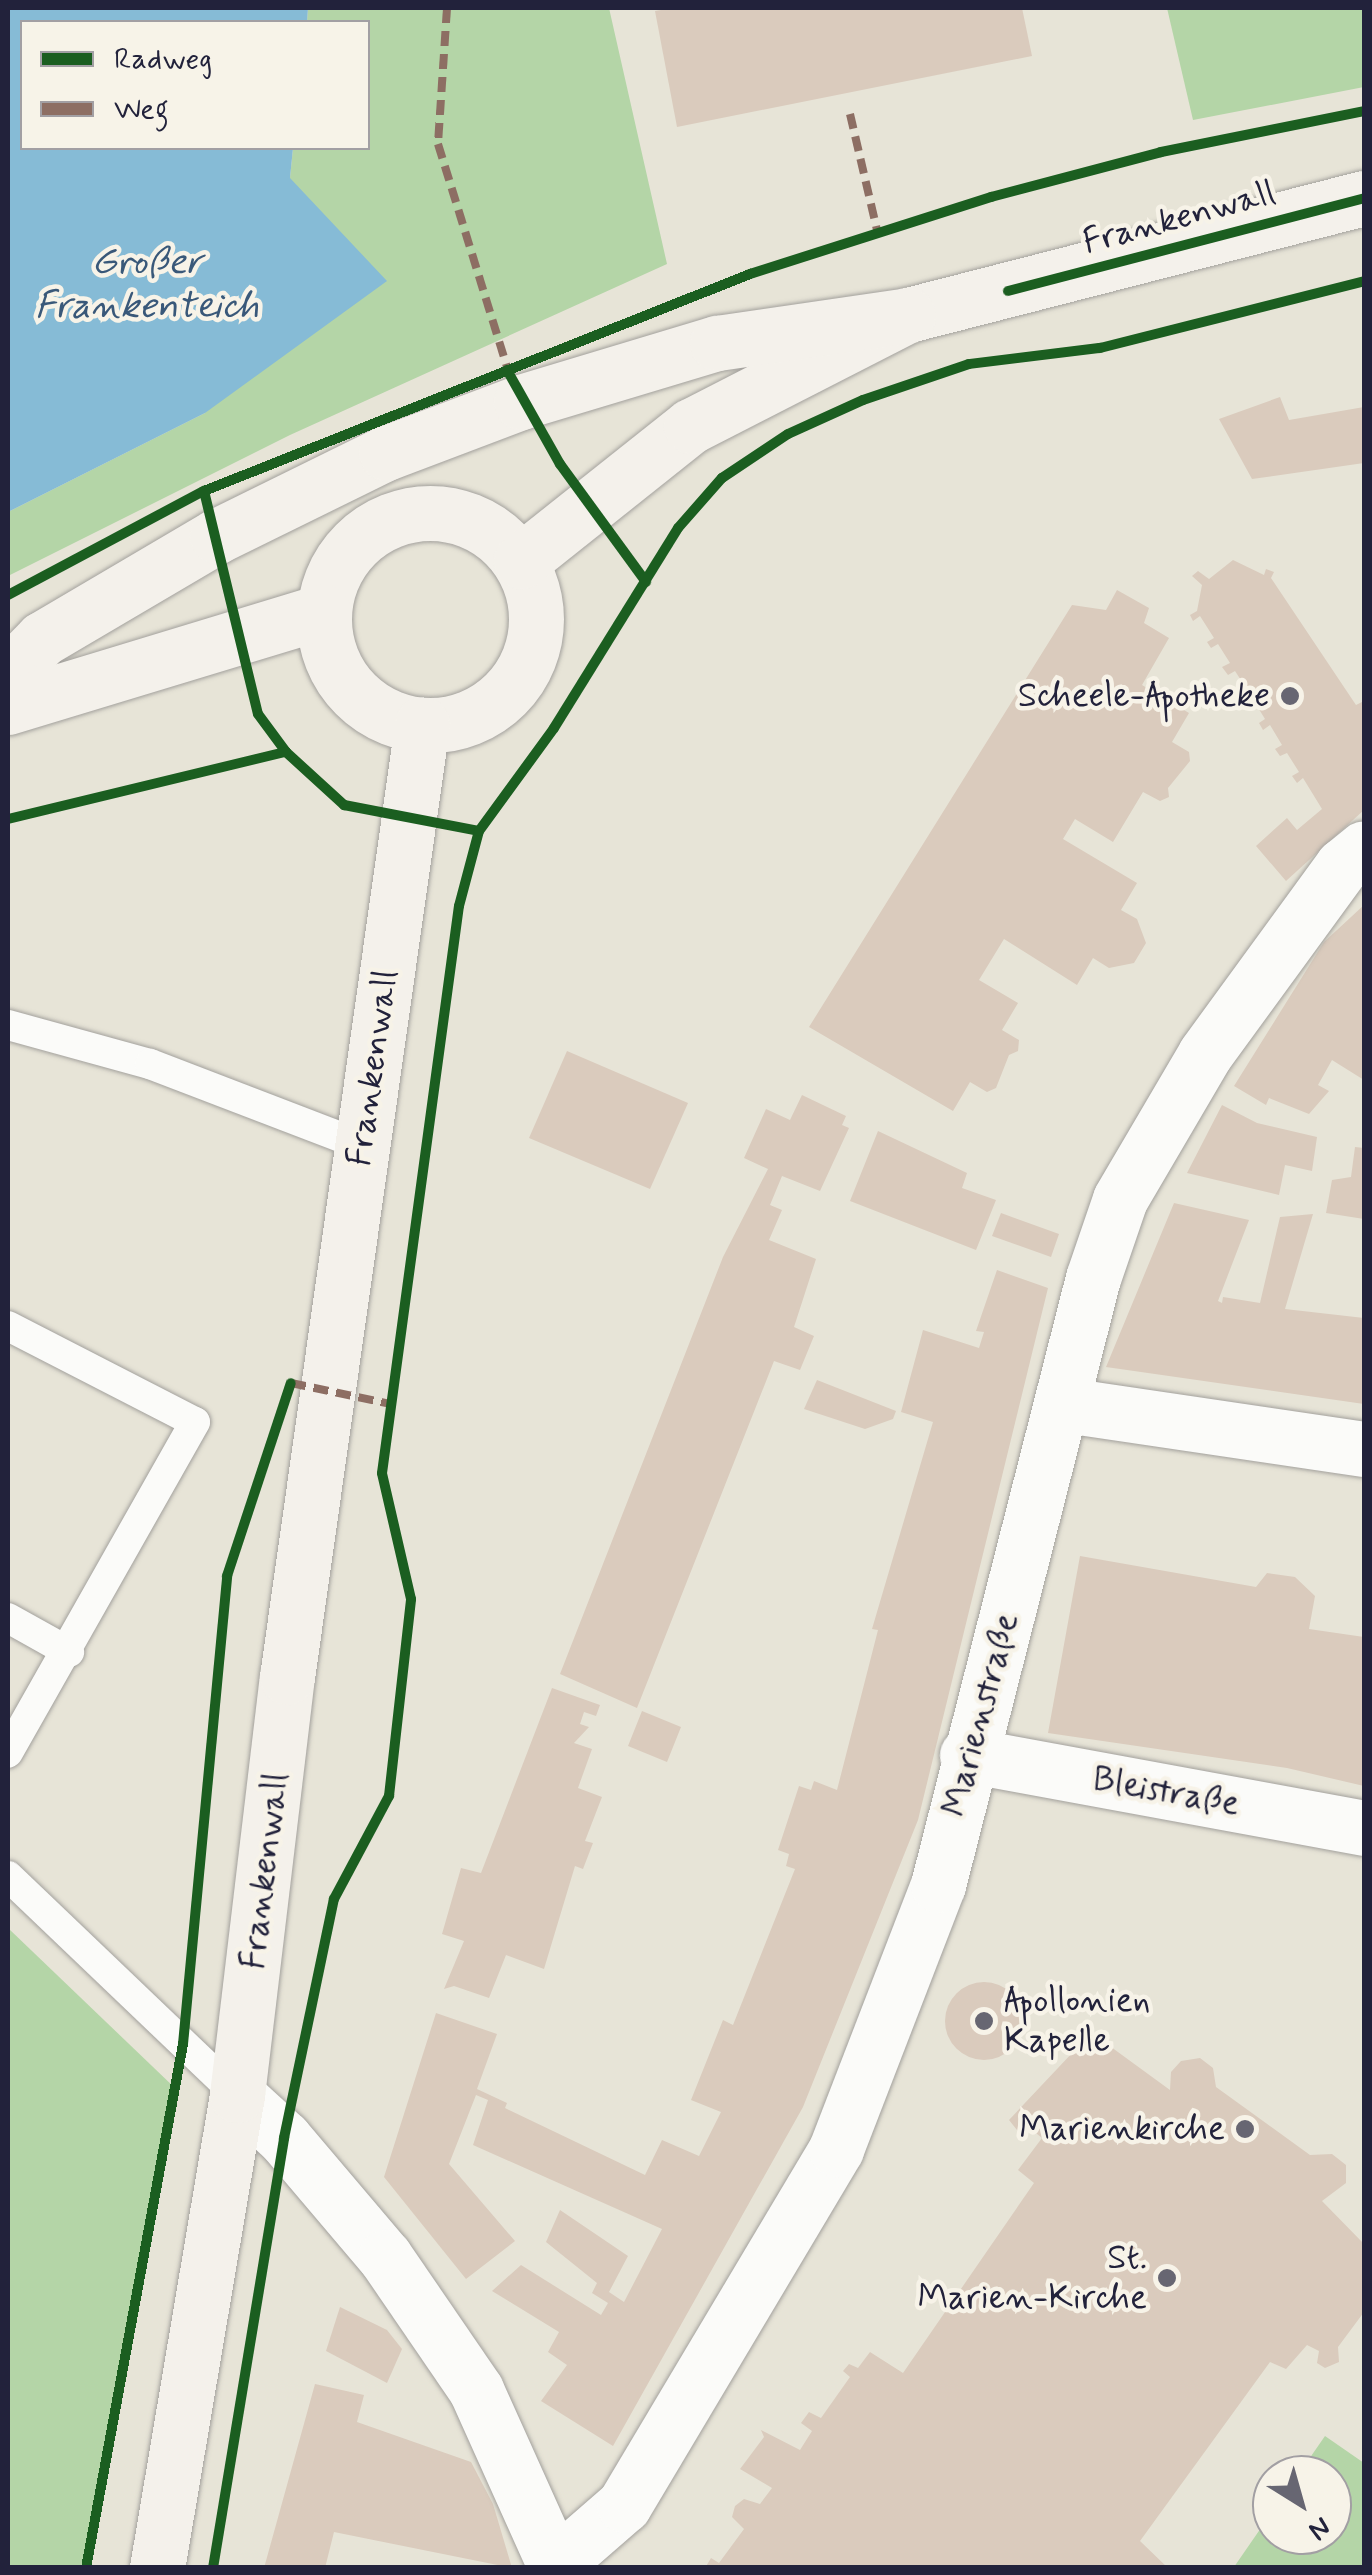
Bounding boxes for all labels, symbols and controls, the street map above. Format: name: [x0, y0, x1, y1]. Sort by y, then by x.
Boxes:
legend: [20, 20, 370, 150]
text: Radweg: [114, 40, 212, 79]
text: Weg: [114, 90, 169, 129]
street label: Frankenwall: [1078, 172, 1280, 264]
water label: Großer Frankenteich: [35, 240, 259, 330]
place label: Scheele-Apotheke: [1018, 675, 1270, 717]
marker: Scheele-Apotheke: [1279, 685, 1301, 707]
street label: Frankenwall: [338, 967, 408, 1169]
street label: Marienstraße: [934, 1609, 1028, 1821]
street label: Bleistraße: [1089, 1758, 1243, 1826]
street label: Frankenwall: [232, 1770, 298, 1972]
place label: Apollonien Kapelle: [1004, 1980, 1150, 2062]
marker: Apollonien Kapelle: [973, 2010, 995, 2032]
place label: Marienkirche: [1019, 2108, 1225, 2150]
marker: Marienkirche: [1234, 2118, 1256, 2140]
place label: St. Marien-Kirche: [917, 2237, 1147, 2319]
marker: St. Marien-Kirche: [1156, 2267, 1178, 2289]
north arrow: [1252, 2455, 1352, 2555]
text: N: [1301, 2507, 1338, 2548]

